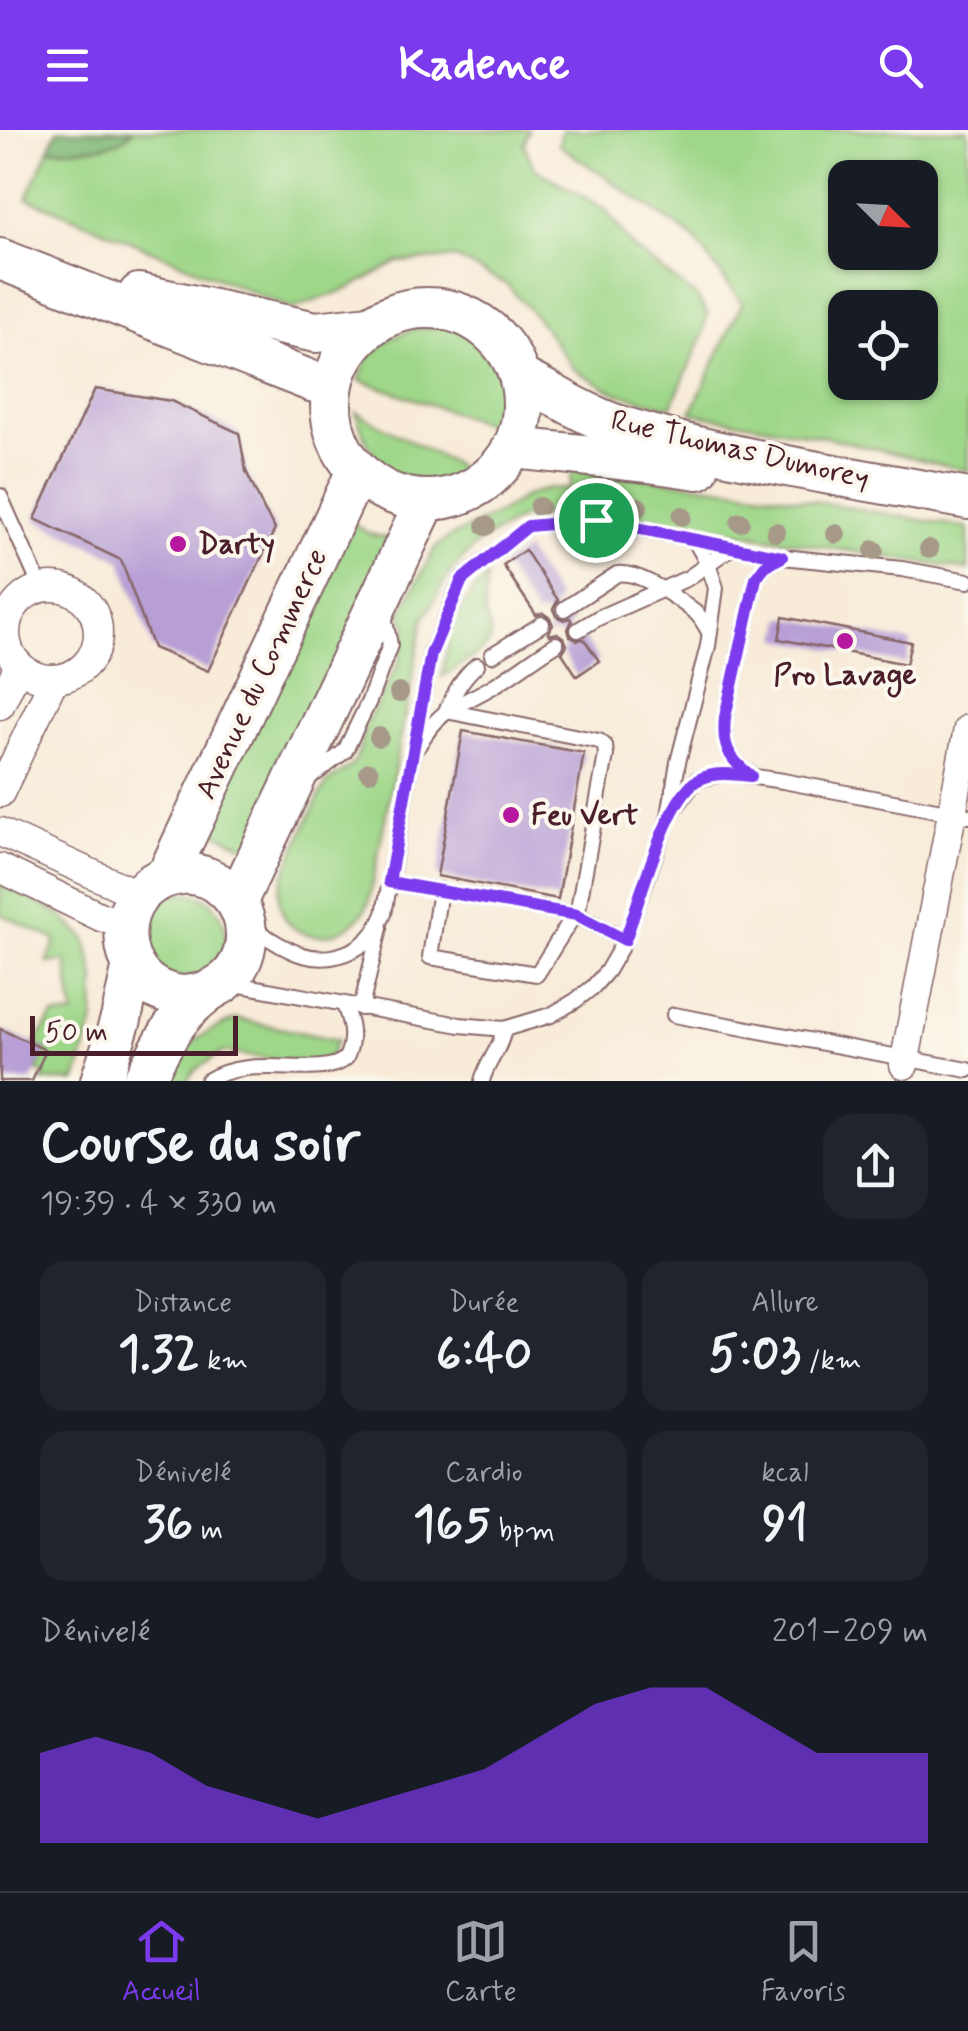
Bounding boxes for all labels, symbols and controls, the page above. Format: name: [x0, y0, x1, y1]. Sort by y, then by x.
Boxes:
text: Kadence: [398, 36, 570, 95]
icon: menu: [40, 38, 95, 93]
icon: search: [873, 38, 928, 93]
north arrow: [828, 160, 938, 270]
map controls: [828, 160, 938, 400]
button: locate: [828, 290, 938, 400]
street label: Rue Thomas Dumorey: [607, 401, 873, 499]
pin: [554, 478, 639, 563]
icon: arrive: [569, 493, 624, 548]
place label: Darty: [198, 525, 275, 564]
marker: Darty: [167, 533, 189, 555]
street label: Avenue du Commerce: [187, 542, 337, 806]
marker: Pro Lavage: [834, 630, 856, 652]
place label: Pro Lavage: [774, 656, 916, 698]
place label: Feu Vert: [531, 796, 638, 835]
marker: Feu Vert: [500, 804, 522, 826]
scale bar: [30, 1011, 238, 1056]
text: 50 m: [45, 1015, 108, 1052]
text: Course du soir: [40, 1109, 360, 1181]
button: share: [823, 1114, 928, 1219]
text: 19:39 · 4 × 330 m: [40, 1183, 277, 1225]
text: Distance: [134, 1285, 232, 1322]
text: Durée: [449, 1285, 519, 1322]
text: Allure: [751, 1285, 819, 1322]
text: 1.32: [118, 1322, 200, 1388]
text: 6:40: [436, 1322, 532, 1388]
text: 5:03: [708, 1322, 801, 1388]
text: km: [200, 1343, 248, 1380]
text: /km: [801, 1343, 862, 1380]
text: Dénivelé: [135, 1455, 231, 1492]
text: Cardio: [445, 1455, 523, 1492]
text: kcal: [761, 1455, 809, 1492]
text: 36: [143, 1492, 193, 1558]
text: 165: [413, 1492, 491, 1558]
text: 91: [762, 1492, 808, 1558]
text: m: [193, 1513, 223, 1550]
text: bpm: [491, 1513, 555, 1550]
text: Dénivelé: [40, 1611, 150, 1653]
text: 201–209 m: [772, 1611, 928, 1653]
tab: Accueil: [122, 1914, 201, 2011]
tab: Carte: [445, 1914, 517, 2011]
tab: Favoris: [761, 1914, 846, 2011]

